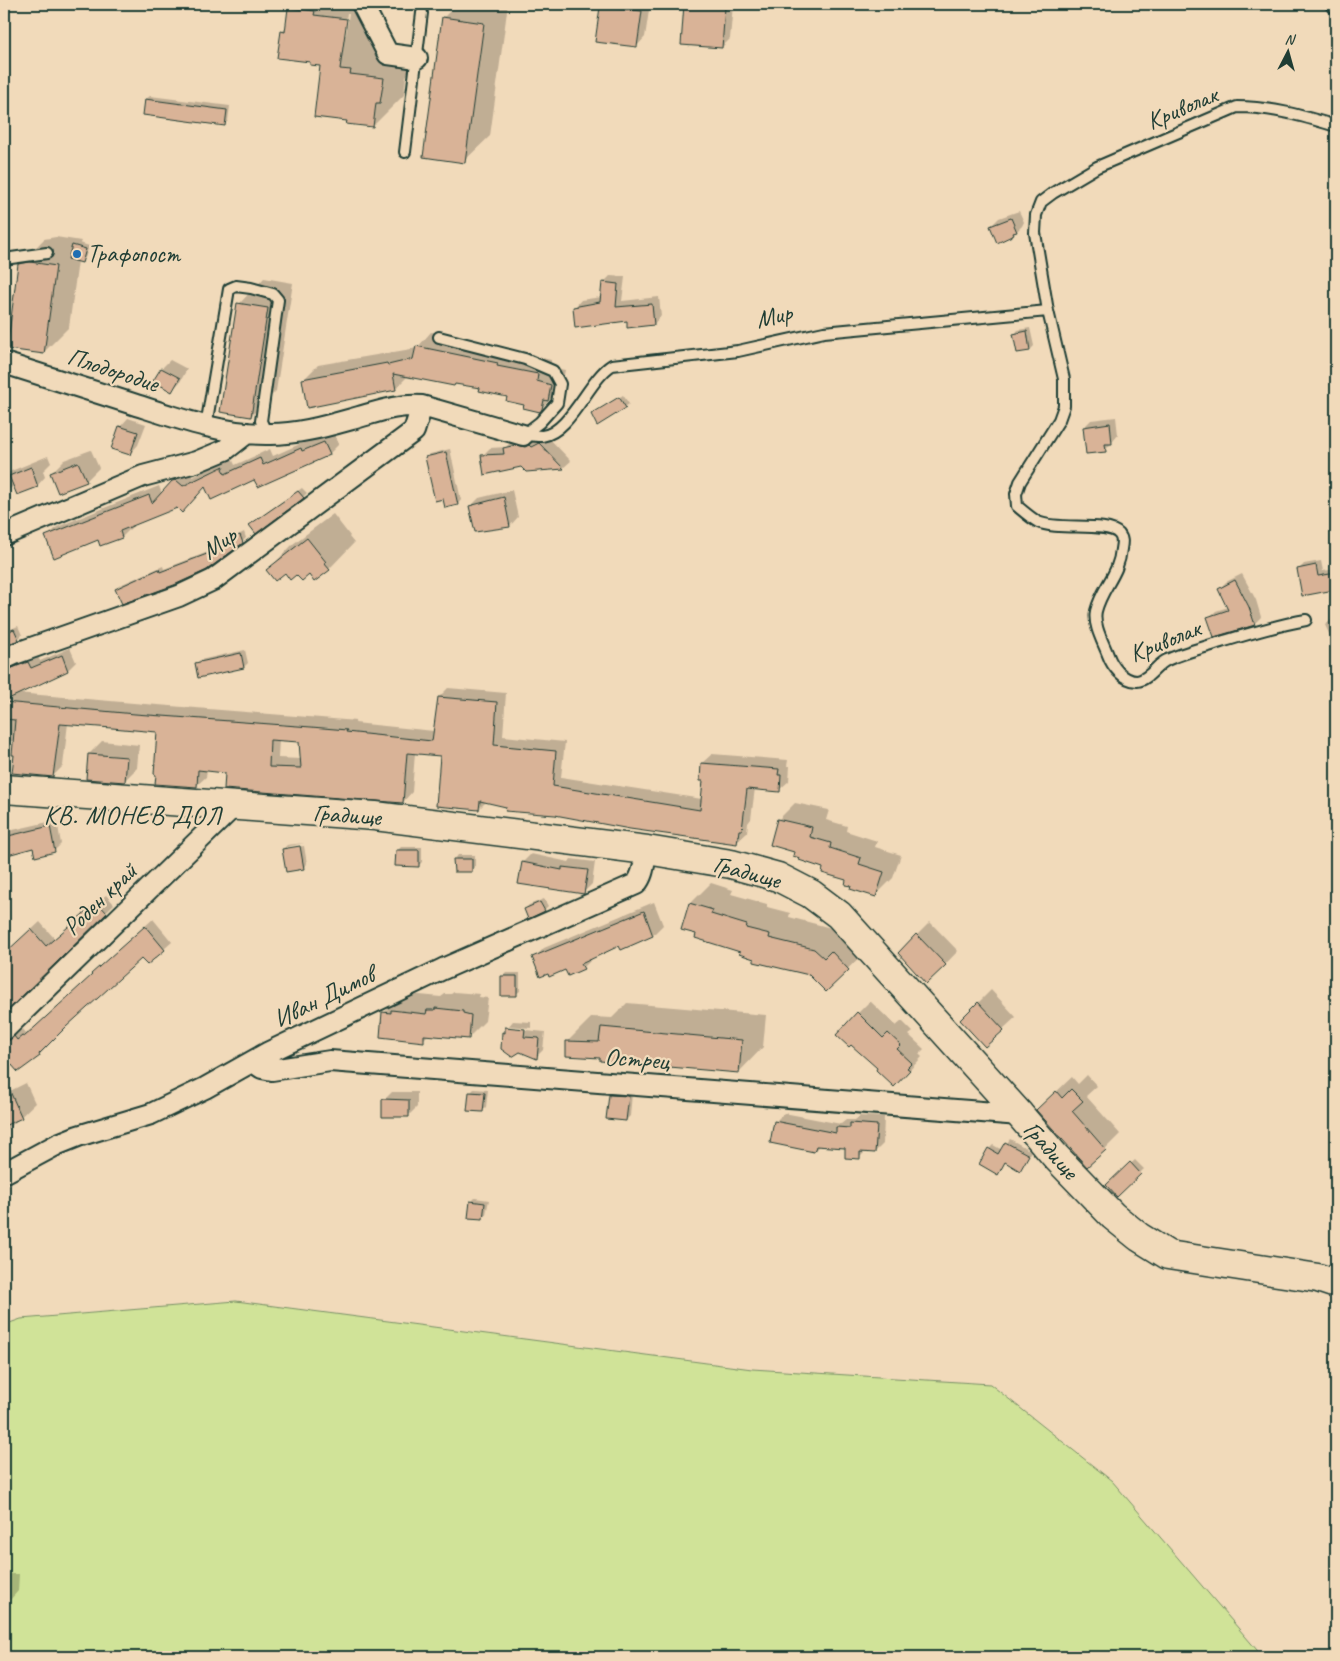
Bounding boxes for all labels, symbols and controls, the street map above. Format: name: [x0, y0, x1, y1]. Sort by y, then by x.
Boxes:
north arrow: [1262, 28, 1312, 78]
text: N: [1284, 31, 1297, 49]
street label: Криволак: [1142, 78, 1225, 137]
place label: Трафопост: [87, 238, 182, 270]
marker: Трафопост: [71, 248, 83, 260]
street label: Мир: [753, 296, 797, 336]
street label: Плодородие: [63, 340, 164, 400]
street label: Мир: [195, 519, 244, 567]
street label: Криволак: [1125, 611, 1208, 670]
street label: Градище: [312, 797, 384, 833]
district label: КВ. МОНЕВ ДОЛ: [44, 799, 223, 832]
street label: Градище: [710, 848, 786, 897]
street label: Роден край: [56, 855, 145, 942]
street label: Иван Димов: [268, 956, 386, 1035]
street label: Острец: [604, 1041, 672, 1077]
street label: Градище: [1016, 1114, 1087, 1187]

